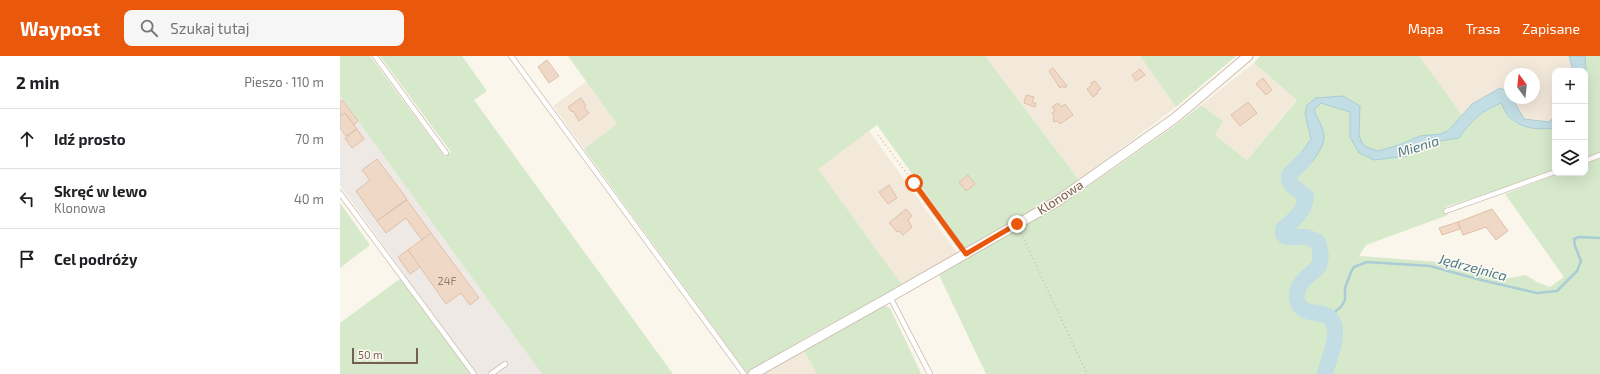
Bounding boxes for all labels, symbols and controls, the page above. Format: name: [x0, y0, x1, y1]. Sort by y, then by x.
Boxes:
search box: [124, 10, 404, 46]
text: Waypost: [20, 17, 100, 40]
icon: search: [138, 17, 160, 39]
text: Szukaj tutaj: [170, 19, 250, 37]
text: Mapa: [1408, 20, 1443, 37]
text: Trasa: [1465, 20, 1500, 37]
text: Zapisane: [1522, 20, 1580, 37]
north arrow: [1504, 68, 1540, 104]
map controls: [1552, 68, 1588, 176]
button: +: [1552, 68, 1588, 104]
text: 2 min: [16, 72, 59, 92]
text: Pieszo · 110 m: [244, 74, 324, 90]
button: −: [1552, 104, 1588, 140]
icon: ahead: [16, 128, 38, 150]
text: Idź prosto: [54, 130, 126, 148]
text: 70 m: [295, 131, 324, 147]
water label: Mienia: [1395, 132, 1441, 160]
button: layers: [1552, 140, 1588, 176]
route start: [905, 174, 923, 192]
street label: Klonowa: [1034, 176, 1086, 218]
text: Skręć w lewo: [54, 182, 147, 200]
icon: left: [16, 188, 38, 210]
text: 40 m: [294, 191, 324, 207]
text: Klonowa: [54, 200, 106, 216]
route end: [1008, 215, 1026, 233]
icon: arrive: [16, 248, 38, 270]
water label: Jędrzejnica: [1436, 249, 1509, 284]
text: Cel podróży: [54, 250, 137, 268]
house number: 24F: [438, 274, 457, 287]
scale bar: [352, 346, 418, 365]
text: 50 m: [358, 348, 383, 361]

